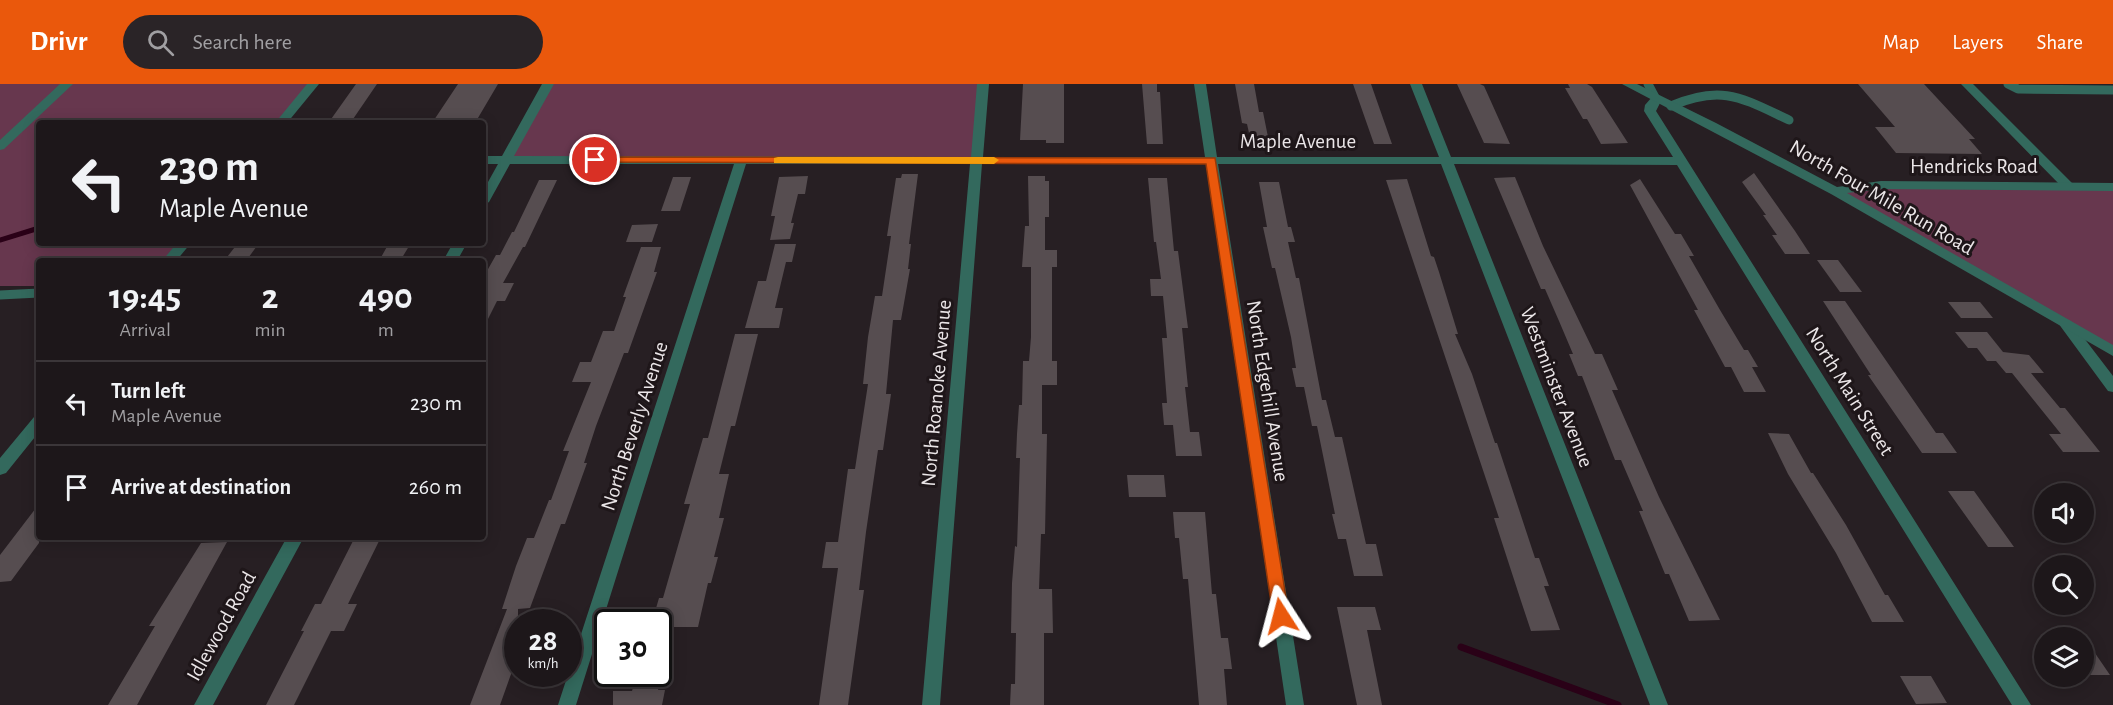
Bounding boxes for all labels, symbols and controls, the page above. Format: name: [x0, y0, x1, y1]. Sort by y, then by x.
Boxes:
search box: [123, 15, 543, 69]
icon: search: [144, 26, 177, 59]
text: Drivr: [30, 28, 87, 56]
text: Search here: [192, 31, 292, 53]
text: Map: [1883, 32, 1919, 53]
text: Layers: [1952, 32, 2003, 53]
text: Share: [2036, 32, 2083, 53]
street label: Maple Avenue: [1240, 131, 1356, 152]
pin: [569, 134, 620, 185]
street label: North Four Mile Run Road: [1786, 136, 1978, 259]
icon: arrive: [578, 143, 611, 176]
icon: left: [60, 144, 138, 222]
text: 230 m: [159, 146, 259, 188]
street label: Hendricks Road: [1910, 156, 2038, 177]
text: Maple Avenue: [159, 195, 309, 222]
text: 19:45: [109, 279, 181, 315]
text: 2: [261, 279, 278, 315]
text: 490: [359, 279, 413, 315]
street label: North Roanoke Avenue: [918, 299, 955, 487]
street label: North Edgehill Avenue: [1243, 299, 1292, 483]
street label: Westminster Avenue: [1516, 304, 1597, 470]
text: Arrival: [119, 320, 171, 340]
text: min: [254, 320, 286, 340]
text: m: [378, 320, 394, 340]
street label: North Main Street: [1802, 323, 1898, 459]
street label: North Beverly Avenue: [597, 339, 672, 513]
text: Turn left: [111, 380, 185, 402]
icon: left: [60, 387, 93, 420]
text: 230 m: [410, 392, 462, 414]
text: Maple Avenue: [111, 406, 222, 426]
icon: arrive: [60, 471, 93, 504]
text: Arrive at destination: [111, 476, 291, 498]
text: 260 m: [409, 476, 462, 498]
map controls: [2034, 483, 2094, 687]
button: sound: [2034, 483, 2094, 543]
button: search: [2034, 555, 2094, 615]
street label: Idlewood Road: [183, 568, 260, 684]
position arrow: [1249, 584, 1313, 648]
speed limit sign: 30: [594, 609, 672, 687]
text: 28: [529, 626, 557, 656]
button: layers: [2034, 627, 2094, 687]
text: km/h: [528, 656, 558, 671]

